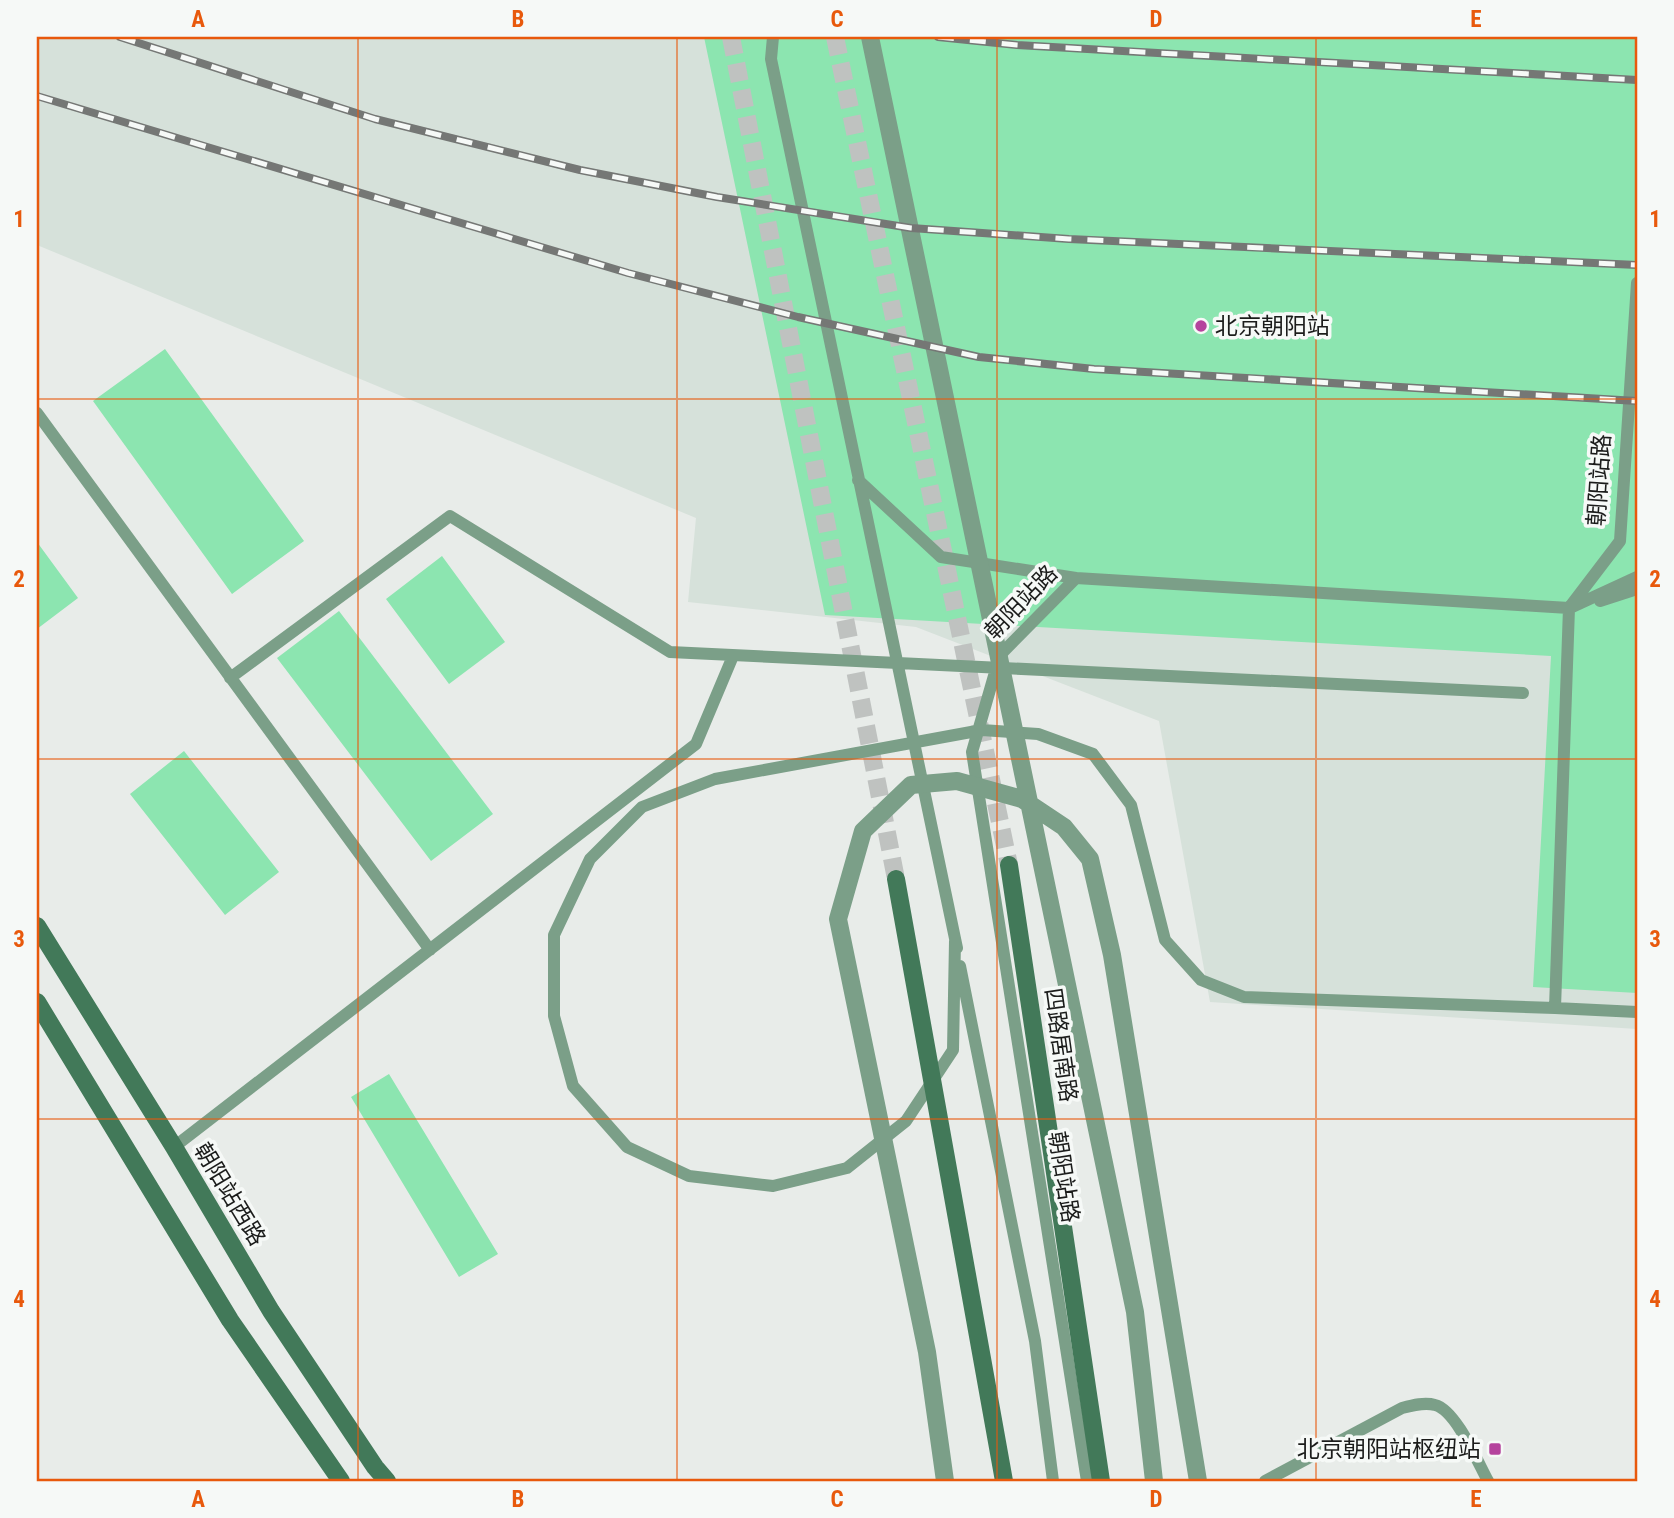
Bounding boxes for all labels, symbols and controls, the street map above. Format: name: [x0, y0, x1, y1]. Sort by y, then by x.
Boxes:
text: A: [191, 6, 205, 33]
text: B: [512, 6, 524, 33]
text: C: [830, 6, 844, 33]
text: D: [1150, 6, 1163, 33]
text: E: [1470, 6, 1482, 33]
text: 1: [13, 206, 25, 233]
text: 1: [1649, 206, 1661, 233]
place label: 北京朝阳站: [1215, 313, 1330, 340]
marker: 北京朝阳站: [1193, 318, 1209, 334]
street label: 朝阳站路: [1583, 433, 1616, 527]
street label: 朝阳站路: [980, 560, 1063, 645]
text: 2: [13, 566, 25, 593]
text: 2: [1649, 566, 1661, 593]
text: 3: [13, 926, 25, 953]
text: 3: [1649, 926, 1661, 953]
street label: 四路居南路: [1039, 986, 1082, 1104]
street label: 朝阳站路: [1043, 1130, 1084, 1225]
street label: 朝阳站西路: [188, 1138, 271, 1250]
text: 4: [13, 1286, 25, 1313]
text: 4: [1649, 1286, 1661, 1313]
place label: 北京朝阳站枢纽站: [1297, 1436, 1481, 1463]
marker: 北京朝阳站枢纽站: [1487, 1441, 1503, 1457]
text: A: [191, 1486, 205, 1513]
text: B: [512, 1486, 524, 1513]
text: C: [830, 1486, 844, 1513]
text: D: [1150, 1486, 1163, 1513]
text: E: [1470, 1486, 1482, 1513]

